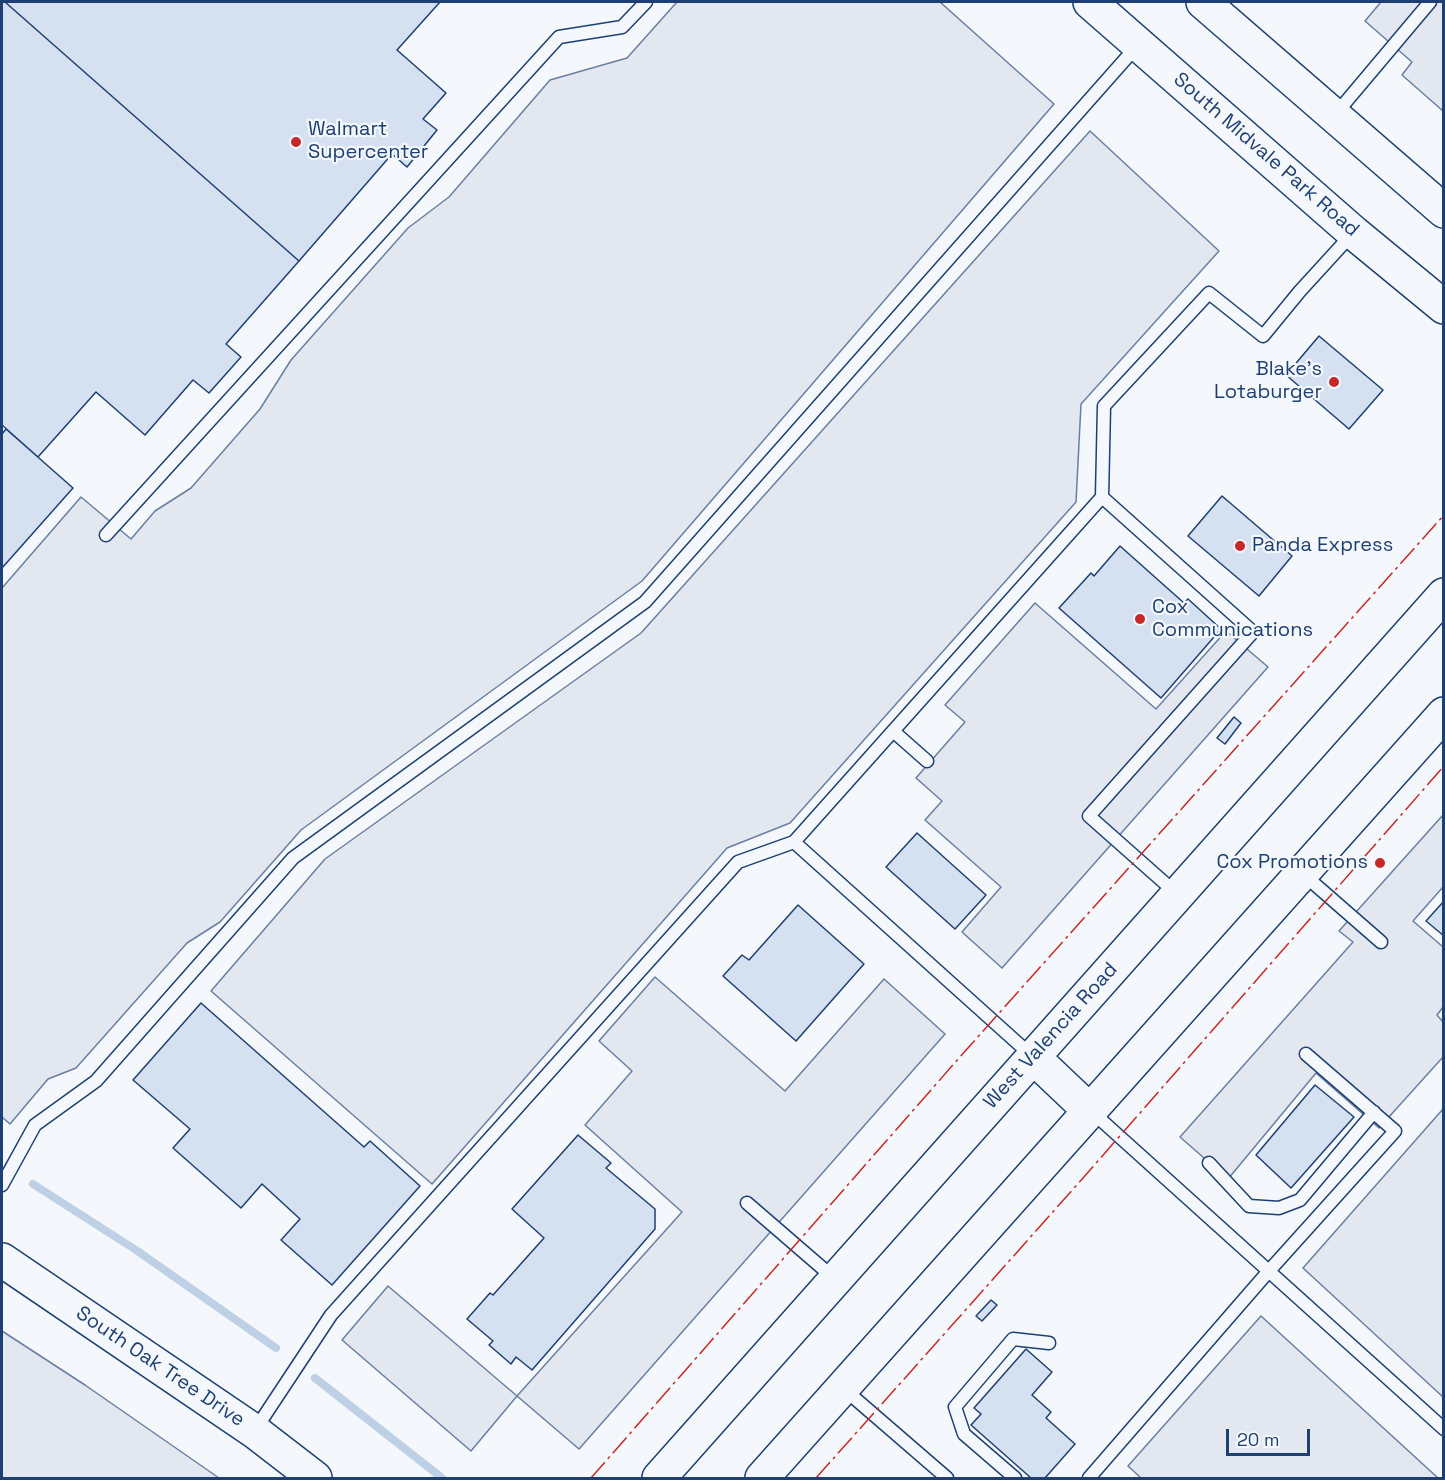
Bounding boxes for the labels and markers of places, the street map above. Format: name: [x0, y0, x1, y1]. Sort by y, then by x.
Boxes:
place label: Walmart Supercenter: [308, 118, 428, 165]
marker: Walmart Supercenter: [289, 135, 303, 149]
place label: Blake's Lotaburger: [1214, 358, 1322, 405]
marker: Blake's Lotaburger: [1327, 375, 1341, 389]
place label: Panda Express: [1252, 534, 1393, 558]
marker: Panda Express: [1233, 539, 1247, 553]
place label: Cox Communications: [1152, 596, 1313, 643]
marker: Cox Communications: [1133, 612, 1147, 626]
place label: Cox Promotions: [1216, 851, 1368, 875]
marker: Cox Promotions: [1373, 856, 1387, 870]

